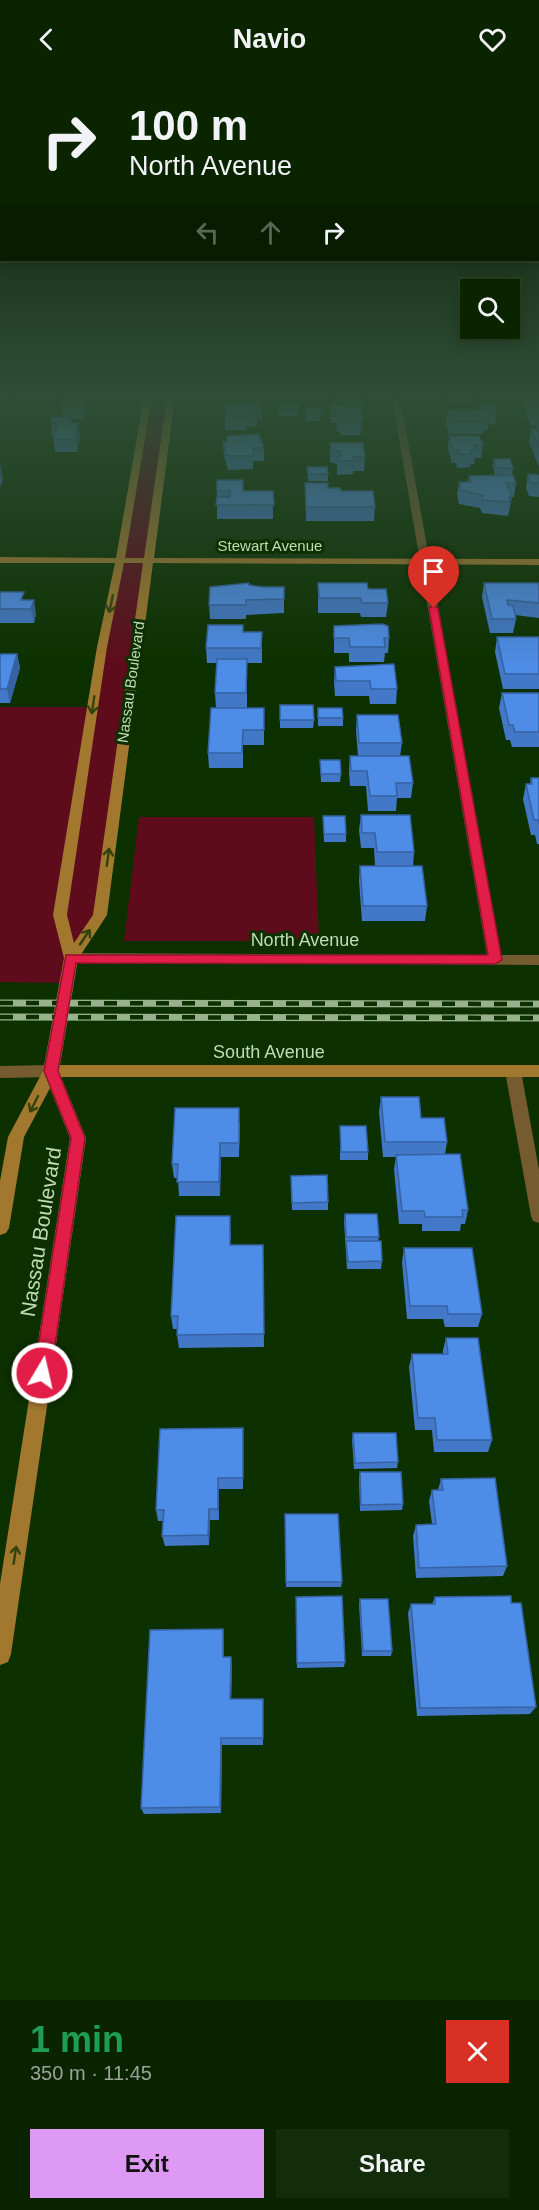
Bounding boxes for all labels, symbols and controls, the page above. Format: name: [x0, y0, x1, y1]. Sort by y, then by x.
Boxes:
icon: back: [30, 23, 63, 56]
icon: heart: [476, 23, 509, 56]
text: Navio: [233, 24, 306, 54]
icon: right: [30, 102, 108, 180]
text: 100 m: [129, 102, 248, 149]
text: North Avenue: [129, 151, 292, 181]
icon: left: [191, 216, 224, 249]
icon: ahead: [254, 216, 287, 249]
icon: right: [317, 216, 350, 249]
map controls: [460, 279, 520, 339]
button: search: [460, 279, 520, 339]
street label: Stewart Avenue: [218, 537, 322, 554]
pin: [408, 546, 459, 608]
icon: arrive: [417, 555, 450, 588]
one-way arrow: [105, 594, 116, 613]
street label: Nassau Boulevard: [114, 620, 147, 744]
one-way arrow: [87, 695, 98, 715]
one-way arrow: [102, 848, 113, 867]
one-way arrow: [79, 929, 91, 945]
street label: North Avenue: [251, 930, 359, 950]
street label: South Avenue: [213, 1042, 325, 1062]
one-way arrow: [27, 1095, 39, 1113]
street label: Nassau Boulevard: [16, 1145, 65, 1318]
position arrow: [10, 1341, 74, 1405]
one-way arrow: [10, 1545, 21, 1565]
text: 1 min: [30, 2019, 124, 2060]
button: close: [446, 2020, 509, 2083]
text: 350 m · 11:45: [30, 2062, 152, 2084]
button: Exit: [30, 2129, 264, 2198]
button: Share: [276, 2129, 509, 2198]

